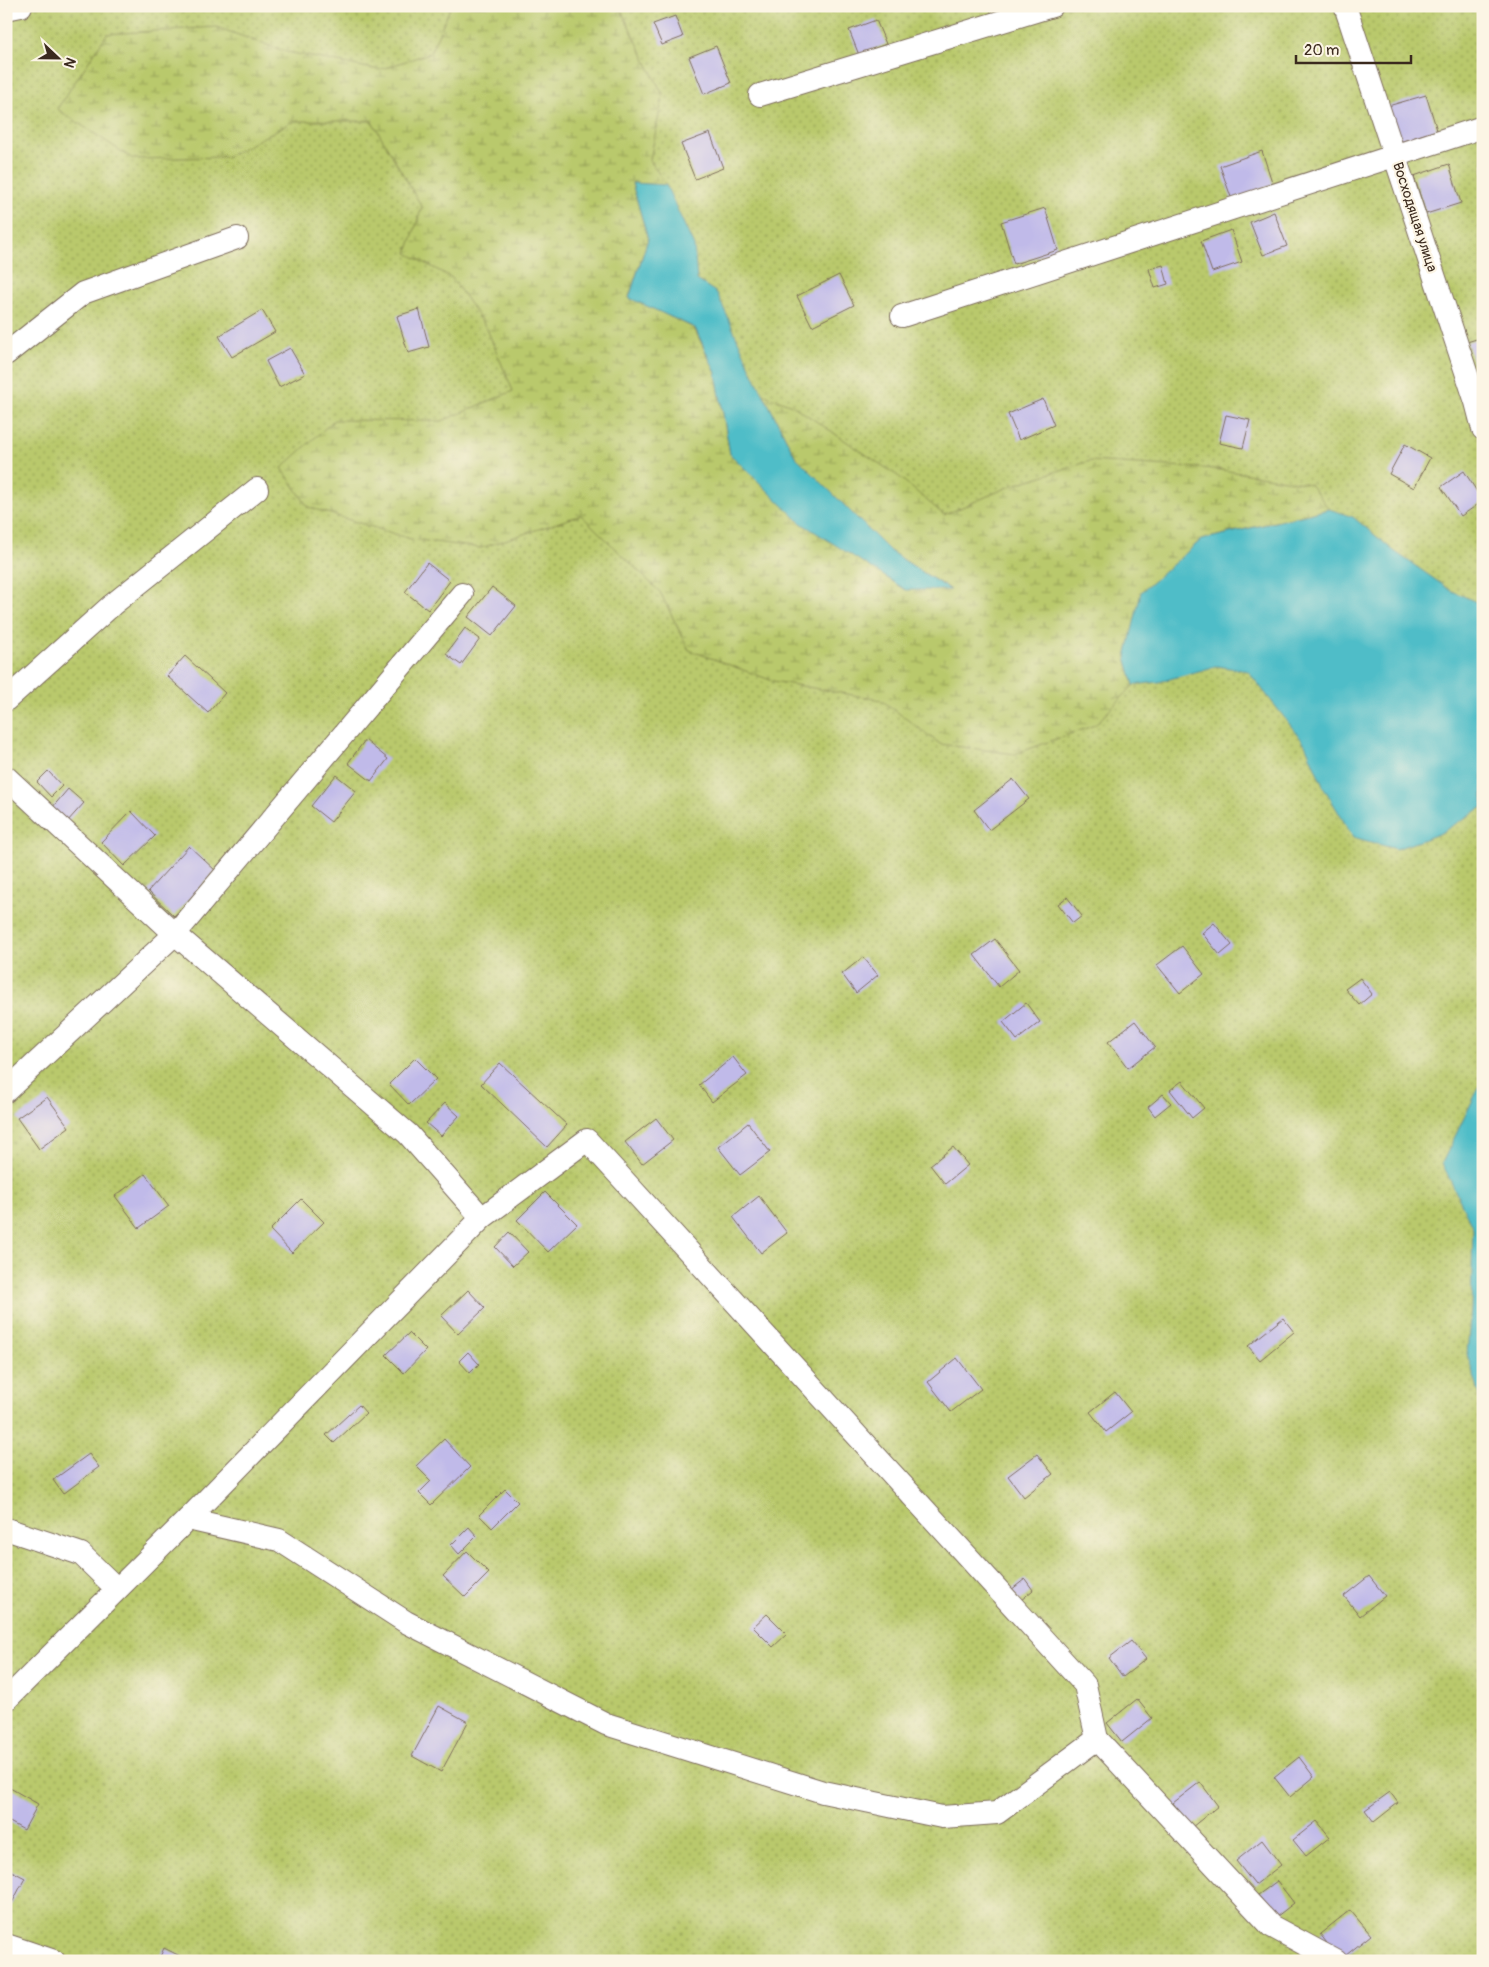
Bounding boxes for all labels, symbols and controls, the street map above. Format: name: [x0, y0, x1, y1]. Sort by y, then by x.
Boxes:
north arrow: [32, 32, 82, 82]
scale bar: [1296, 32, 1412, 64]
text: 20 m: [1304, 41, 1339, 60]
text: N: [60, 55, 79, 70]
street label: Восходящая улица: [1389, 160, 1441, 274]

